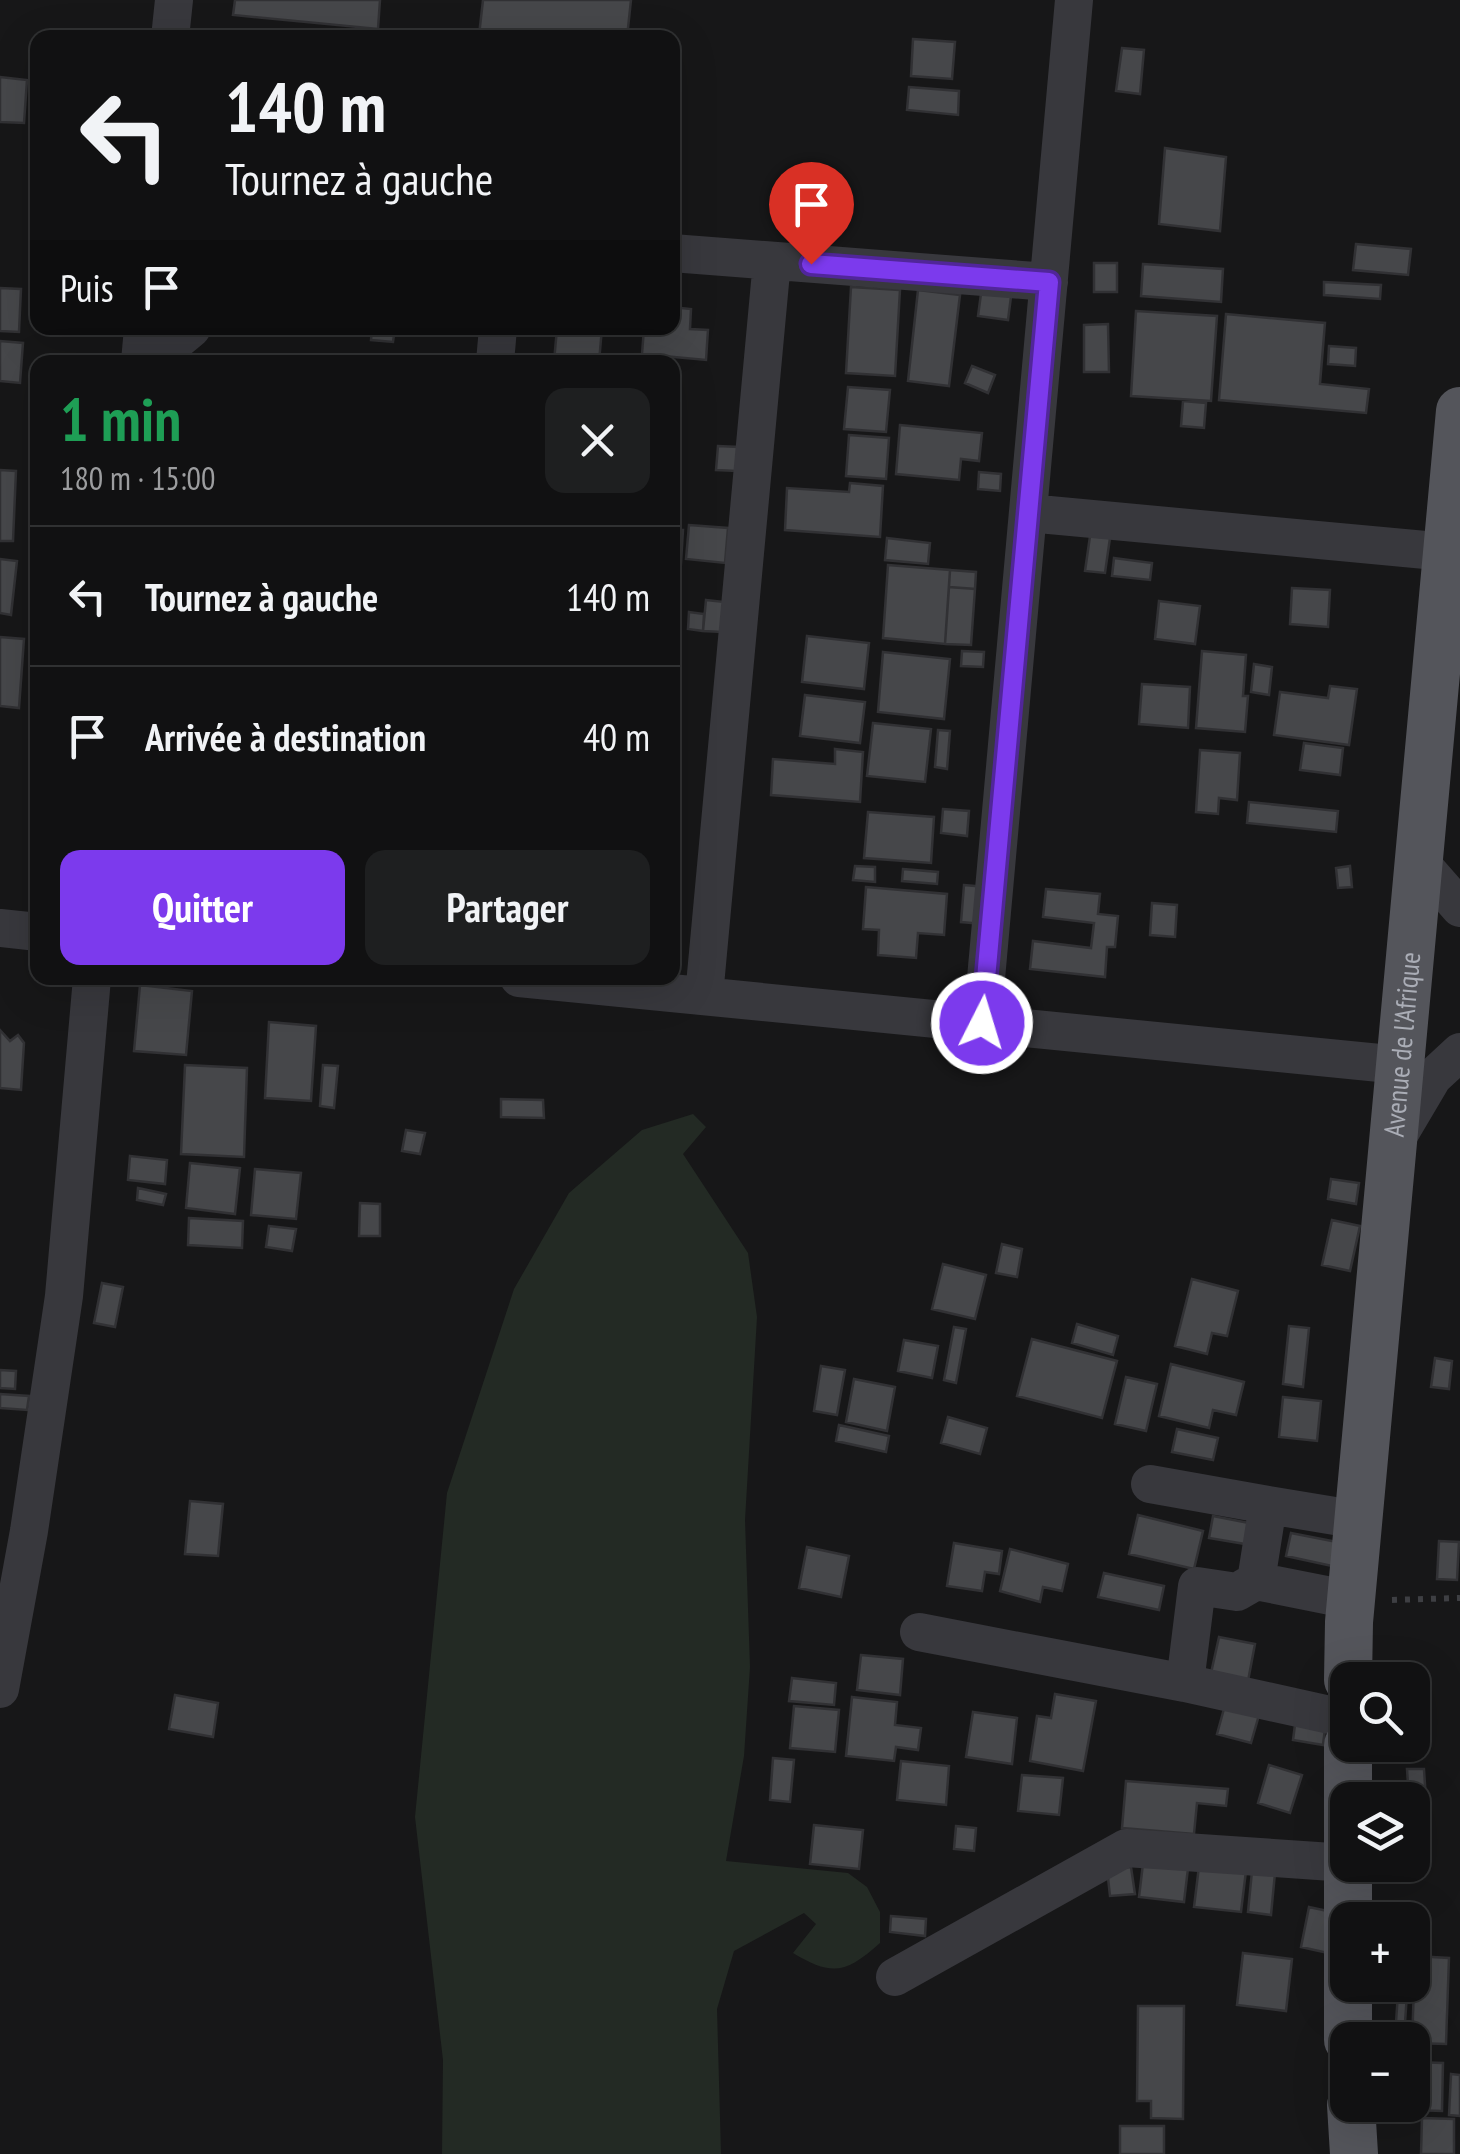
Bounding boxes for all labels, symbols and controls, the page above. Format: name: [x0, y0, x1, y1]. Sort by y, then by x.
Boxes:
text: 140 m: [225, 61, 386, 151]
icon: left: [60, 70, 190, 200]
text: Tournez à gauche: [225, 149, 493, 207]
pin: [769, 162, 854, 265]
icon: arrive: [784, 177, 839, 232]
icon: arrive: [134, 260, 189, 315]
text: Puis: [60, 263, 114, 312]
text: 1 min: [60, 380, 181, 458]
button: close: [545, 388, 650, 493]
text: 180 m · 15:00: [60, 457, 215, 499]
icon: left: [60, 569, 115, 624]
text: Tournez à gauche: [145, 572, 378, 621]
text: 140 m: [566, 572, 650, 621]
icon: arrive: [60, 709, 115, 764]
text: Arrivée à destination: [145, 712, 426, 761]
text: 40 m: [583, 712, 650, 761]
button: Quitter: [60, 850, 345, 965]
button: Partager: [365, 850, 650, 965]
street label: Avenue de l'Afrique: [1375, 950, 1428, 1138]
position arrow: [930, 971, 1034, 1075]
map controls: [1330, 1662, 1430, 2122]
button: search: [1330, 1662, 1430, 1762]
button: layers: [1330, 1782, 1430, 1882]
button: +: [1330, 1902, 1430, 2002]
button: −: [1330, 2022, 1430, 2122]

